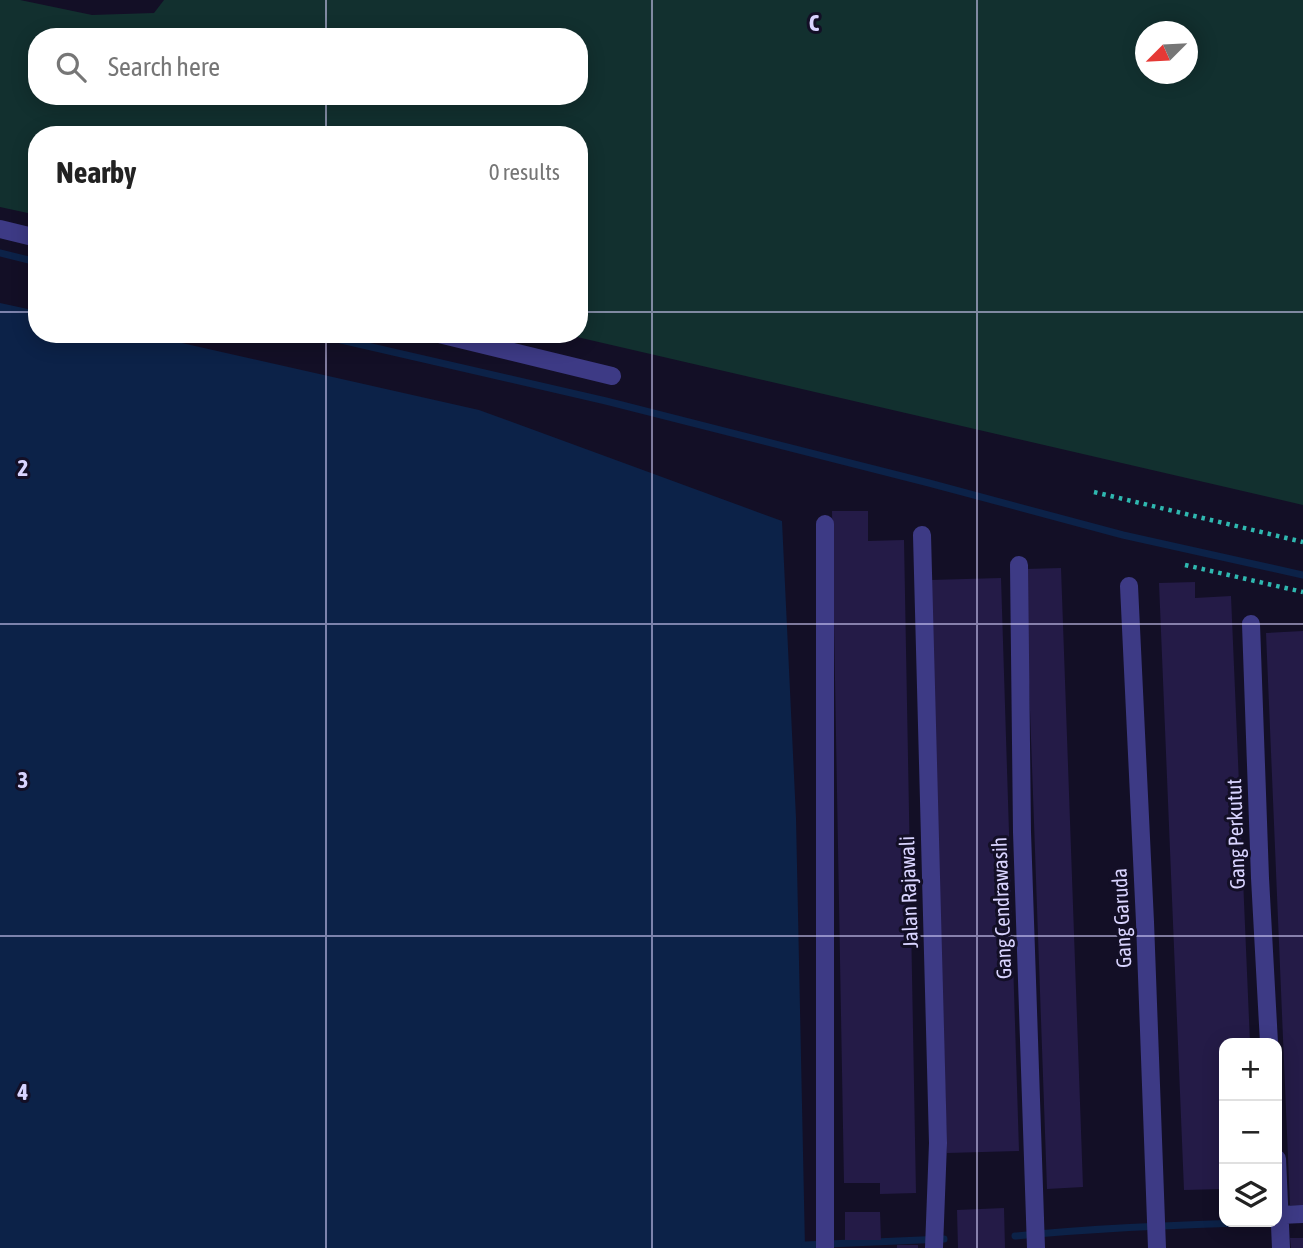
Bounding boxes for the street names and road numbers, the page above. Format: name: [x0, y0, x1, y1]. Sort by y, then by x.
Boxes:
street label: Gang Perkutut: [1221, 778, 1249, 890]
street label: Jalan Rajawali: [894, 836, 922, 949]
street label: Gang Cendrawasih: [987, 837, 1015, 979]
street label: Gang Garuda: [1106, 868, 1136, 969]

